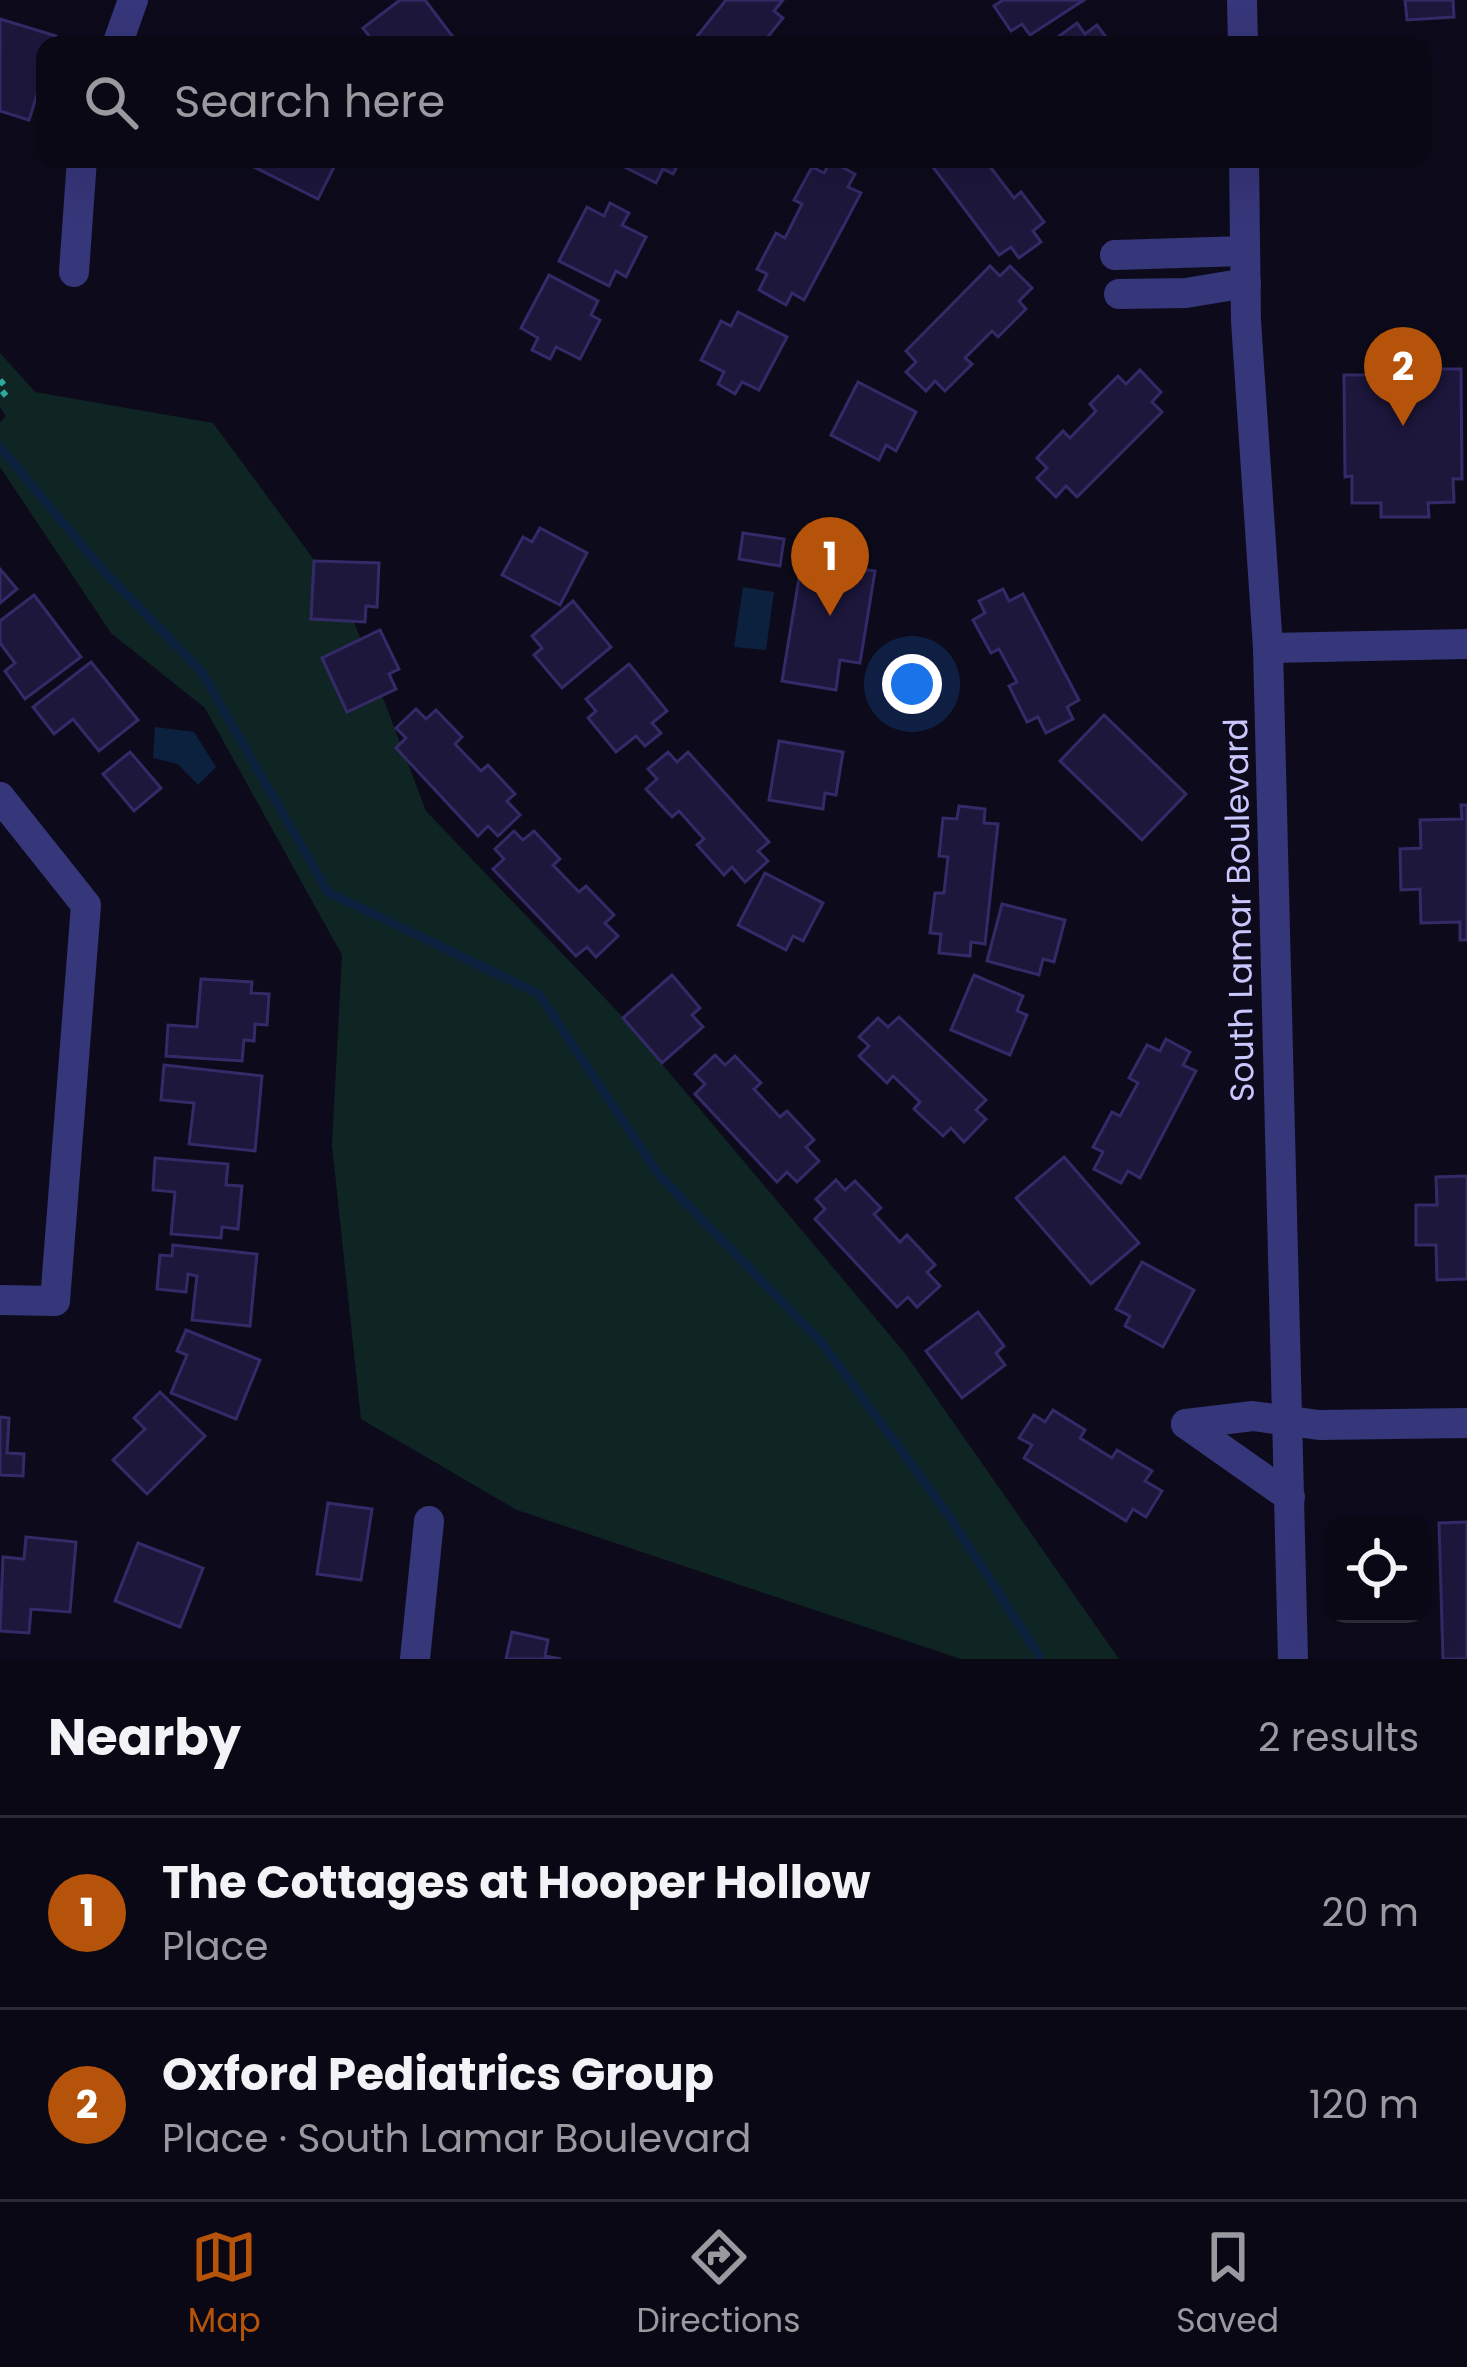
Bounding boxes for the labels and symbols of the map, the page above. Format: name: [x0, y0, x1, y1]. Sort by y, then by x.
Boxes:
pin: 2: [1364, 327, 1442, 426]
pin: 1: [791, 517, 869, 616]
your location: [882, 654, 942, 714]
street label: South Lamar Boulevard: [1212, 718, 1266, 1102]

